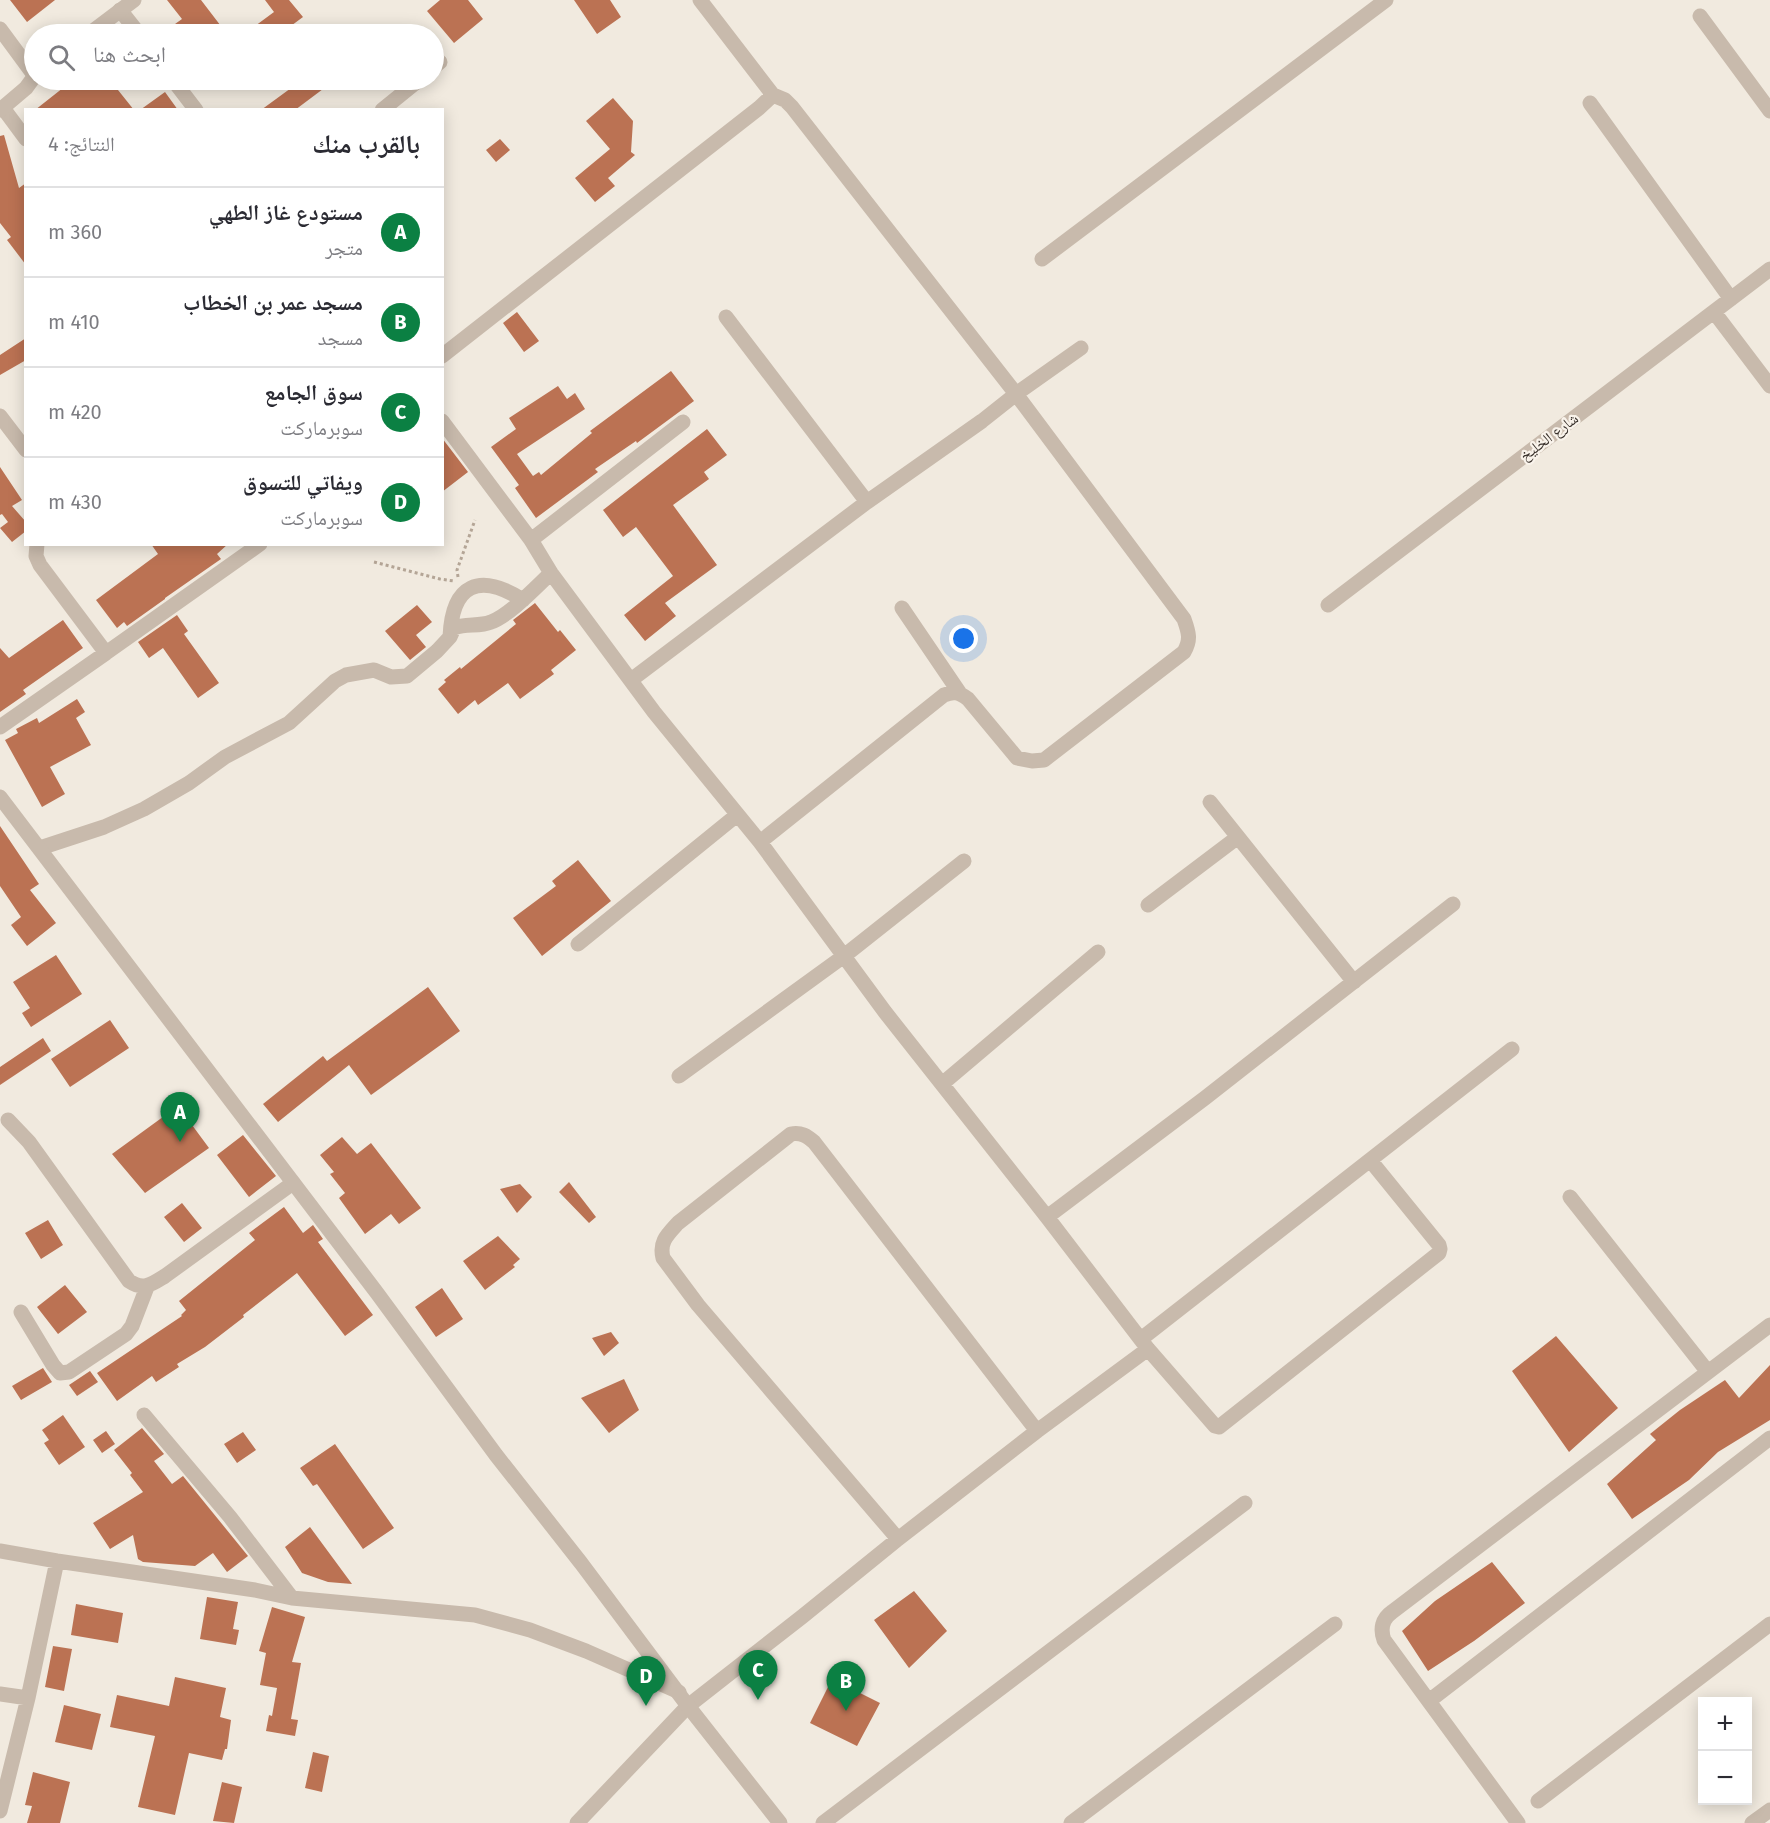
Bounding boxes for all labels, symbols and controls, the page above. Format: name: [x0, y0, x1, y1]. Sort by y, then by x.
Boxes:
search box: [24, 24, 444, 90]
icon: search: [45, 41, 78, 74]
text: ابحث هنا: [93, 41, 166, 68]
text: بالقرب منك: [312, 129, 420, 160]
text: النتائج: 4: [48, 132, 115, 156]
text: مستودع غاز الطهي: [209, 199, 363, 226]
text: 360 m: [48, 220, 102, 244]
text: A: [395, 220, 406, 244]
text: متجر: [325, 236, 363, 260]
text: مسجد عمر بن الخطاب: [183, 289, 363, 316]
text: 410 m: [48, 310, 100, 334]
text: B: [394, 310, 407, 334]
text: مسجد: [318, 326, 363, 350]
text: سوق الجامع: [265, 379, 363, 406]
text: 420 m: [48, 400, 102, 424]
text: C: [395, 400, 406, 424]
street label: شارع الخليخ: [1516, 409, 1582, 466]
text: سوبرماركت: [280, 416, 363, 440]
text: ويفاتي للتسوق: [243, 469, 363, 496]
text: 430 m: [48, 490, 102, 514]
text: D: [394, 490, 407, 514]
text: سوبرماركت: [280, 506, 363, 530]
your location: [949, 624, 978, 653]
pin: A: [160, 1092, 200, 1142]
pin: C: [738, 1650, 777, 1700]
pin: D: [626, 1656, 666, 1706]
pin: B: [826, 1662, 866, 1711]
map controls: [1698, 1697, 1752, 1805]
button: +: [1698, 1697, 1752, 1751]
button: −: [1698, 1751, 1752, 1805]

